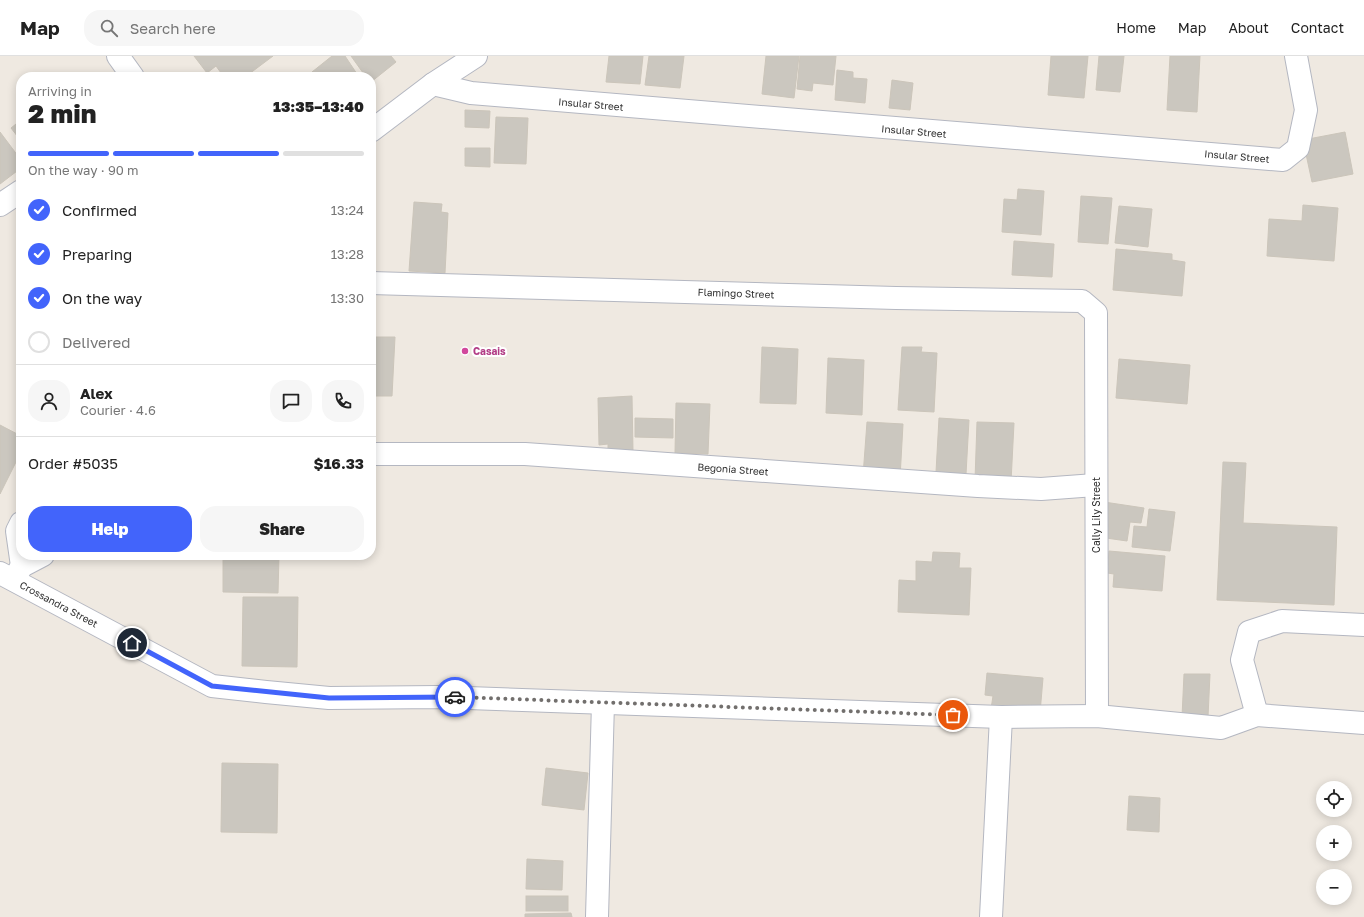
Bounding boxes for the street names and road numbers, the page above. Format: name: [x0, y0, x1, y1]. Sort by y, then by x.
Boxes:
street label: Insular Street: [558, 95, 624, 113]
street label: Insular Street: [881, 122, 947, 140]
street label: Insular Street: [1204, 147, 1270, 165]
street label: Flamingo Street: [697, 286, 775, 300]
street label: Begonia Street: [697, 461, 769, 477]
street label: Cally Lily Street: [1090, 477, 1102, 553]
street label: Crossandra Street: [18, 578, 100, 630]

